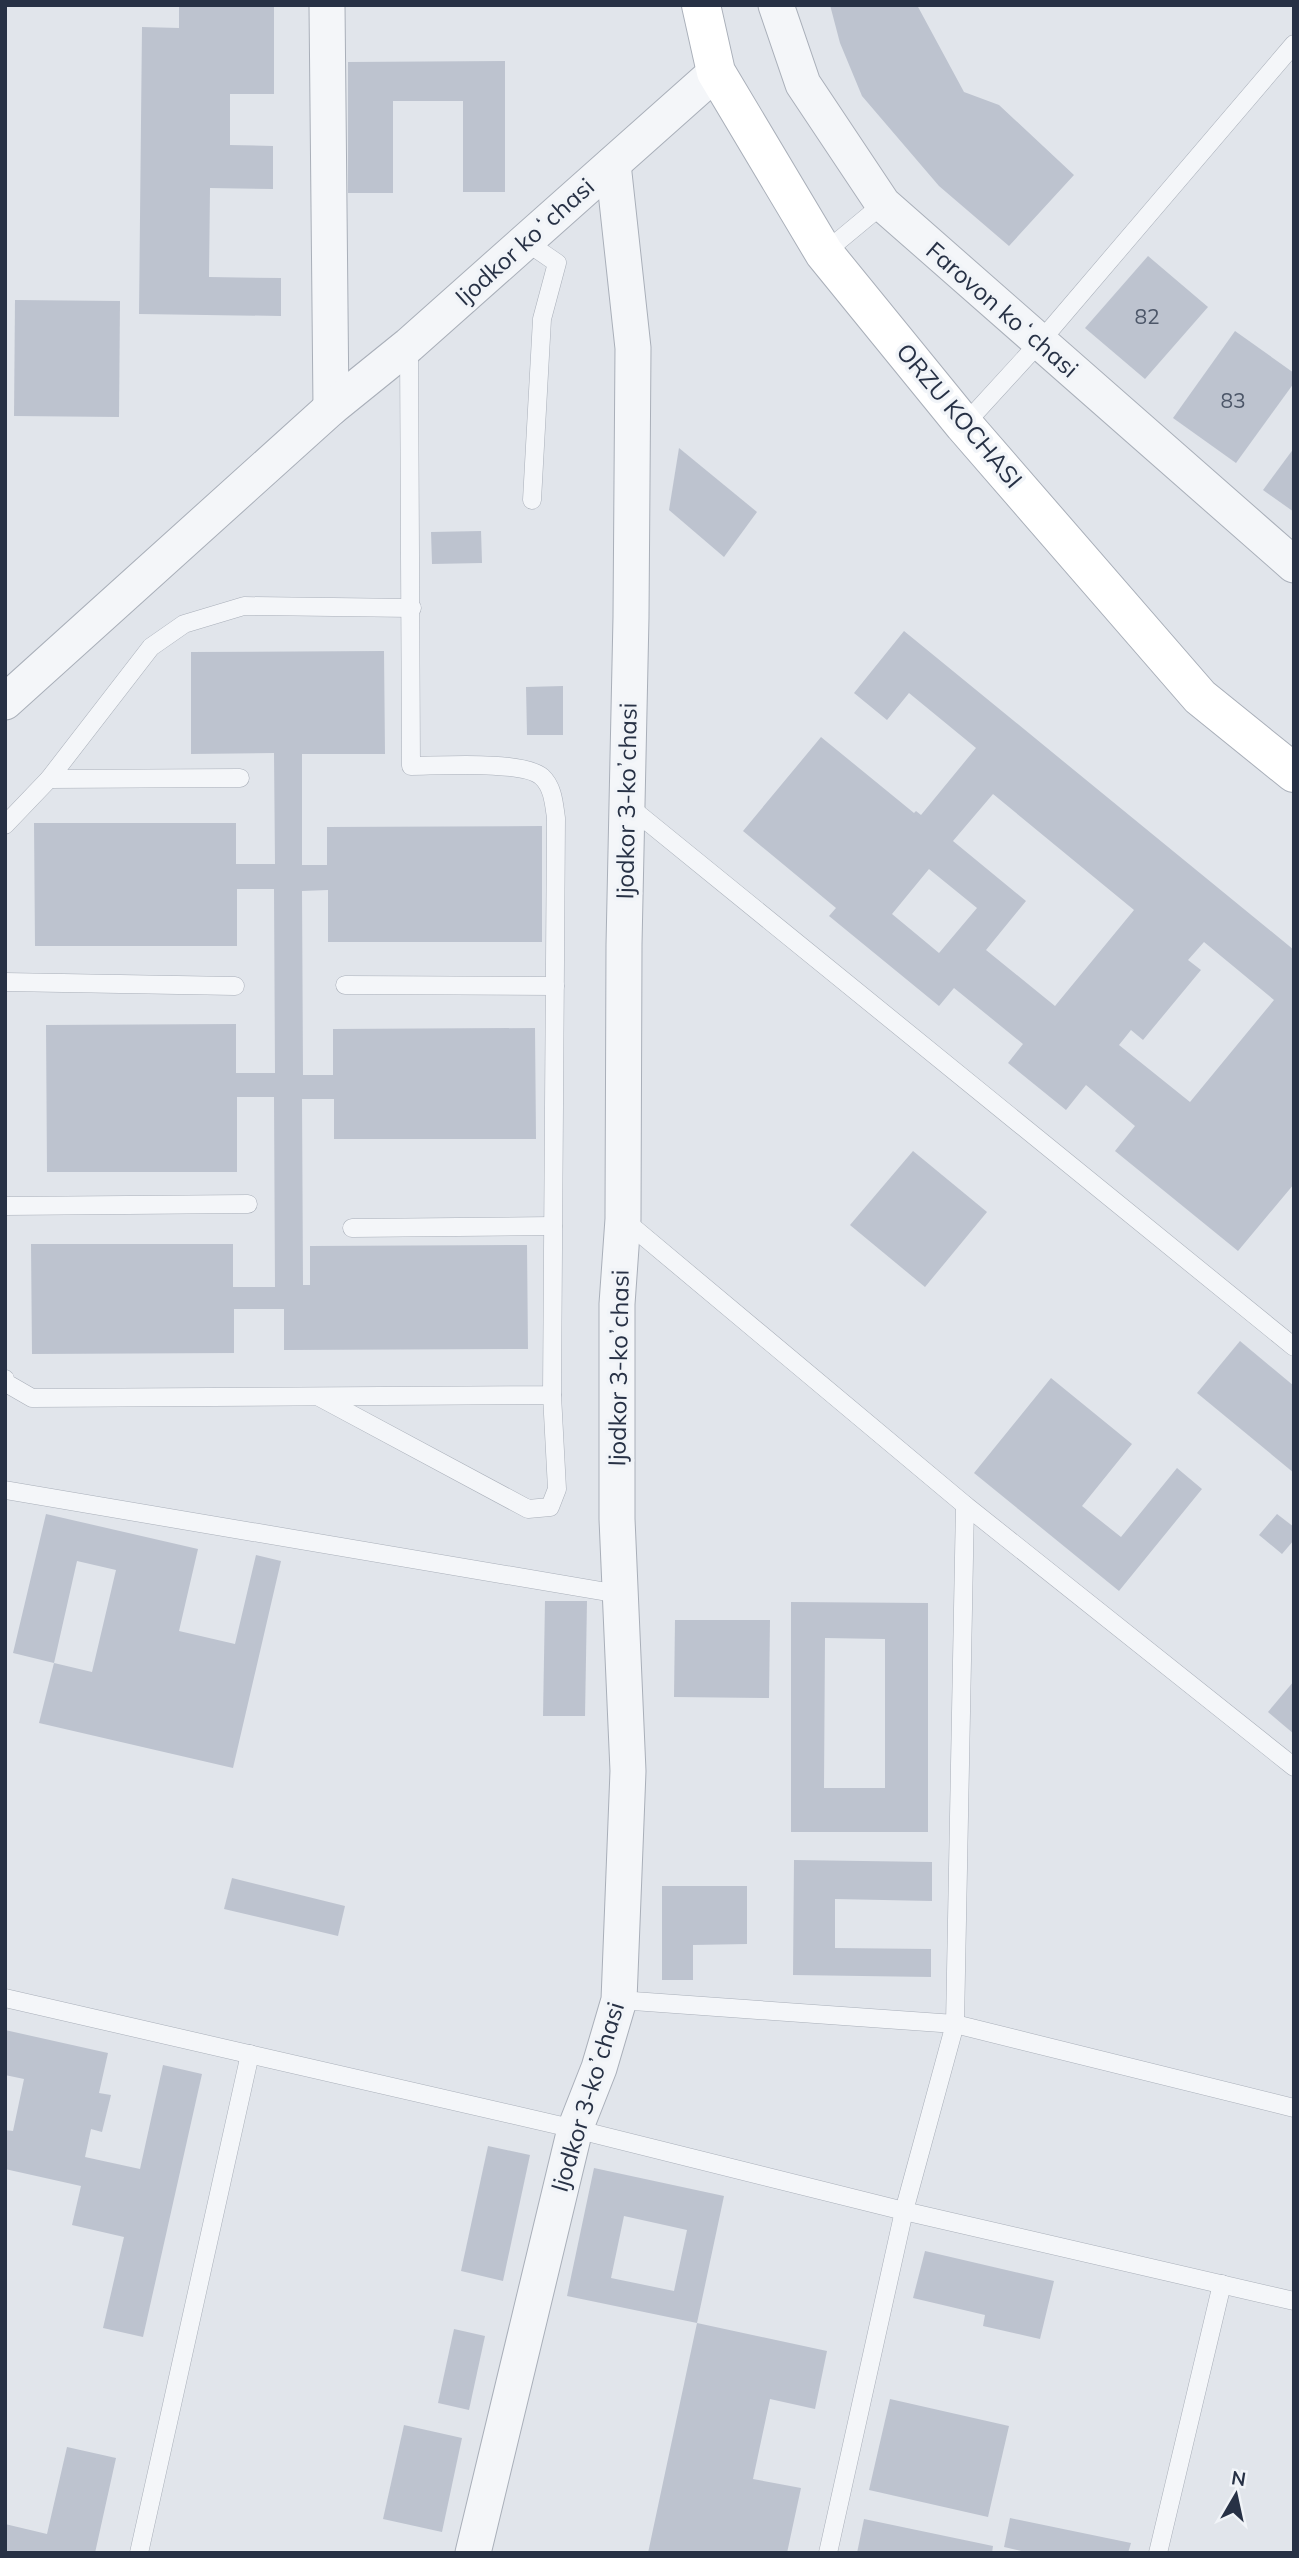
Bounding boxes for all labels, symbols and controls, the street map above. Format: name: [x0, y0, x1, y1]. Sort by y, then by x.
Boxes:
street label: Ijodkor koʻchasi: [449, 171, 600, 311]
street label: Farovon koʻchasi: [920, 235, 1085, 383]
house number: 82: [1134, 303, 1160, 329]
street label: ORZU KOCHASI: [891, 337, 1029, 494]
house number: 83: [1220, 387, 1246, 413]
street label: Ijodkor 3-koʼchasi: [609, 702, 643, 900]
street label: Ijodkor 3-koʼchasi: [601, 1269, 635, 1467]
street label: Ijodkor 3-koʼchasi: [544, 1998, 630, 2195]
north arrow: [1201, 2460, 1271, 2530]
text: N: [1230, 2465, 1248, 2491]

